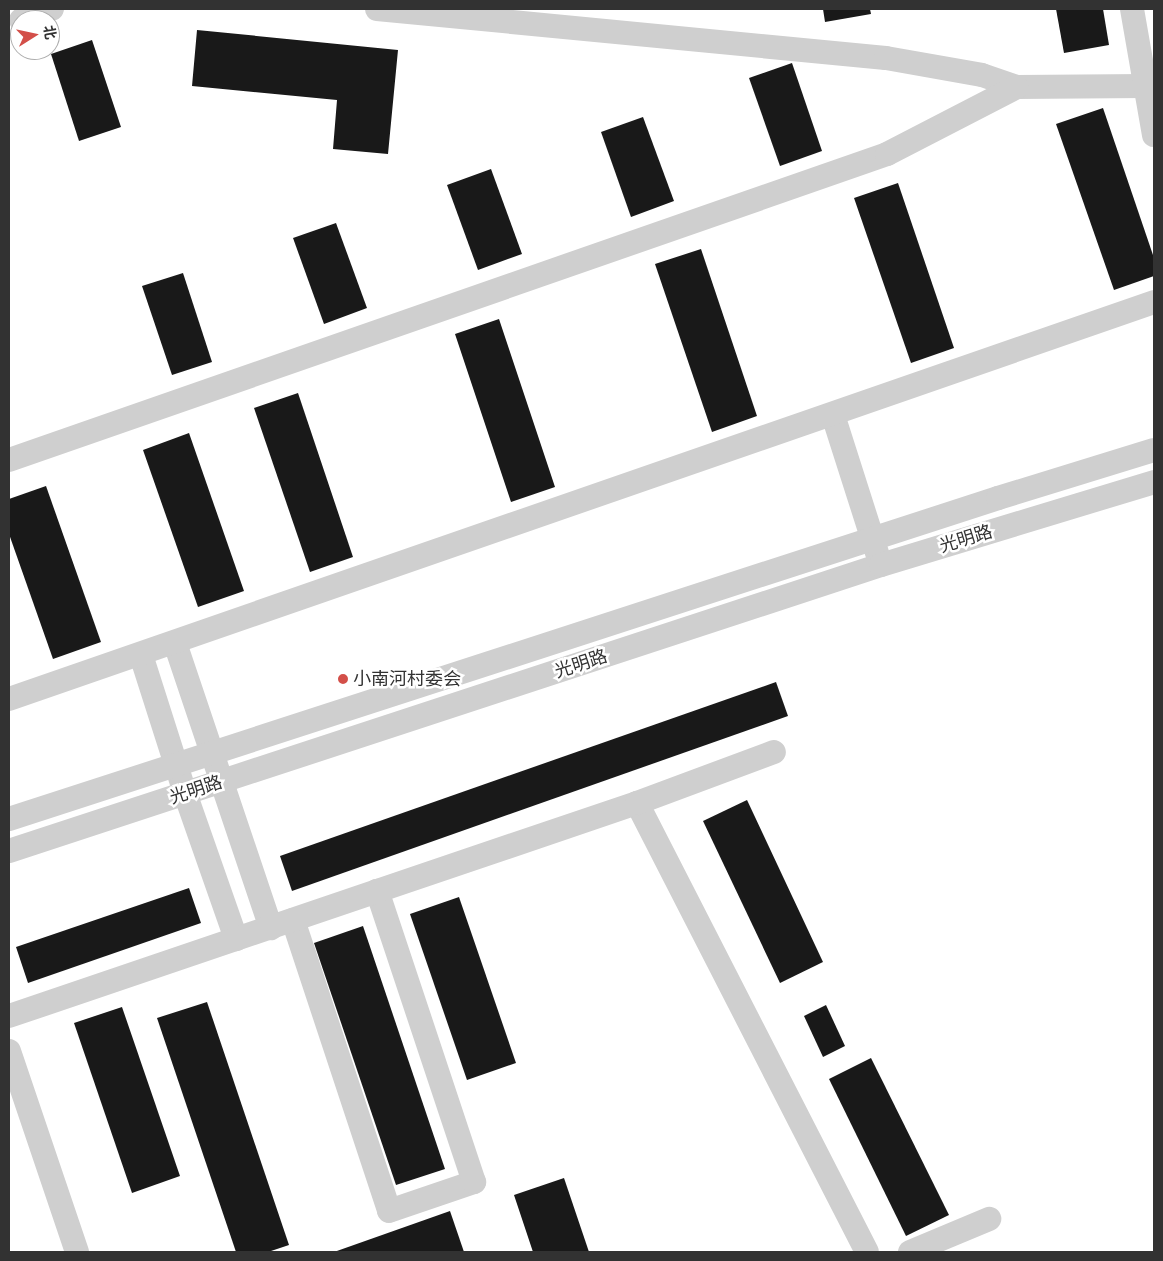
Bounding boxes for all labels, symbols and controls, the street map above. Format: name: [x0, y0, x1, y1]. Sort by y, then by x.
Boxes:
north arrow: [10, 10, 60, 60]
text: 北: [40, 24, 59, 41]
street label: 光明路: [937, 521, 995, 557]
street label: 光明路: [552, 645, 610, 683]
place label: 小南河村委会: [353, 668, 461, 690]
marker: 小南河村委会: [337, 673, 349, 685]
street label: 光明路: [167, 771, 225, 809]

